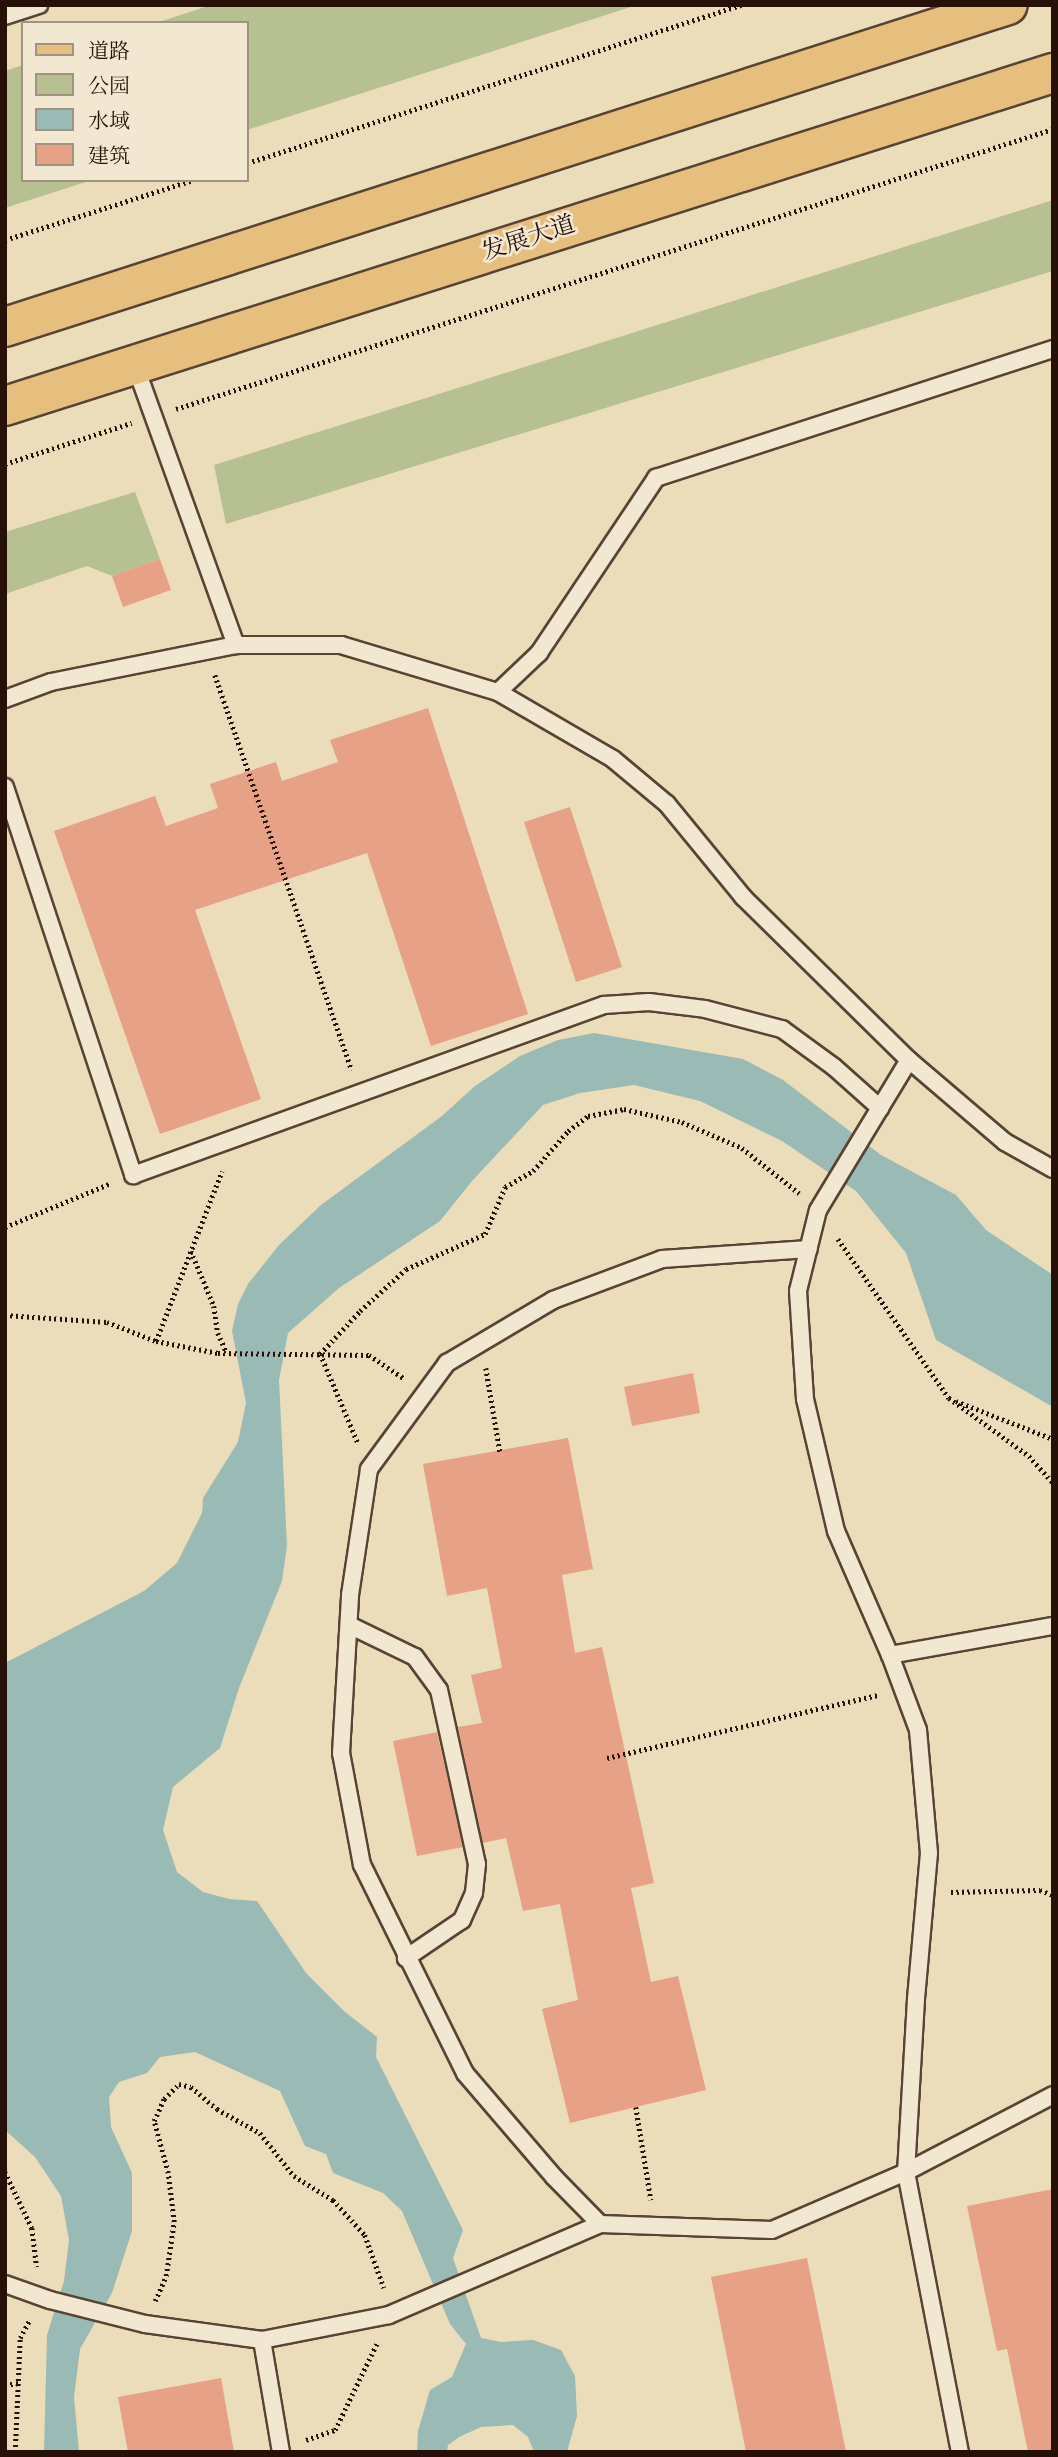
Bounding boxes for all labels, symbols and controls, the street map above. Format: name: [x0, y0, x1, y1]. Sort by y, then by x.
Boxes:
legend: [21, 21, 248, 182]
text: 道路: [88, 39, 130, 66]
text: 公园: [88, 74, 130, 101]
text: 水域: [88, 109, 130, 136]
text: 建筑: [88, 144, 130, 171]
street label: 发展大道: [479, 210, 579, 268]

